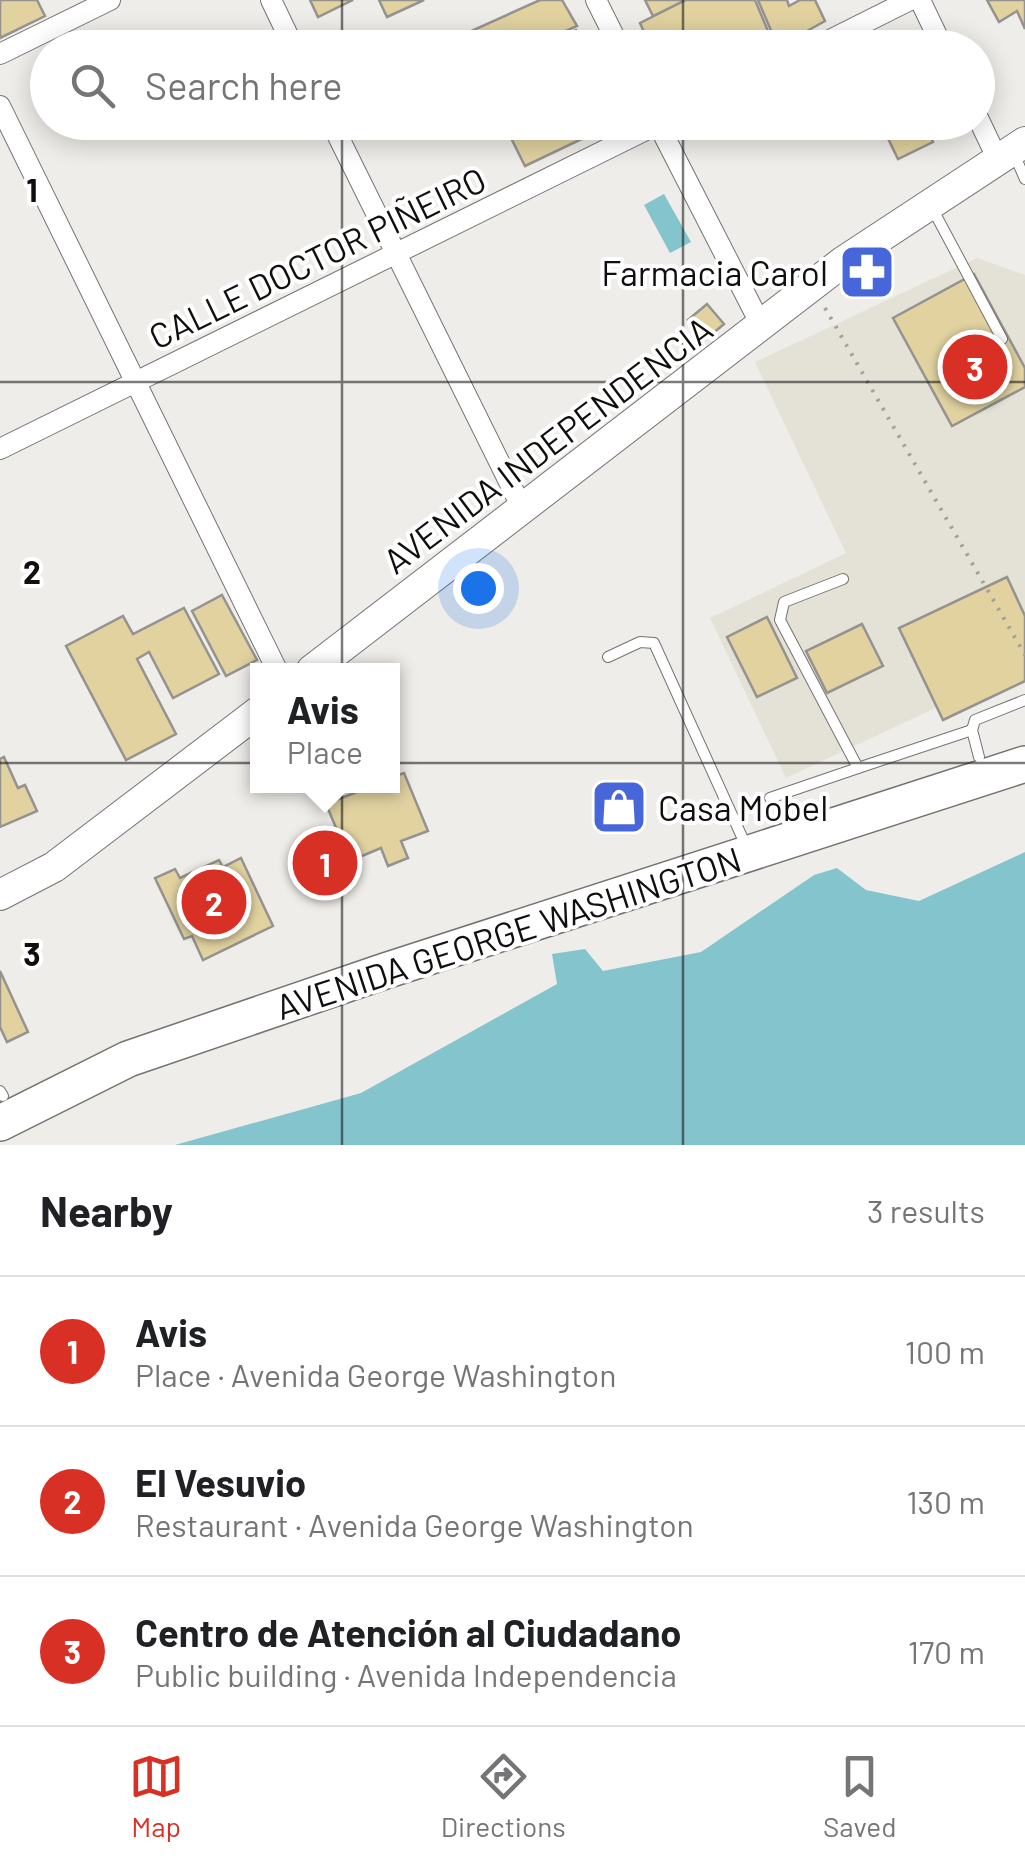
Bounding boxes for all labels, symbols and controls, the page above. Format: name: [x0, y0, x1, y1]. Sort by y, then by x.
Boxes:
search box: [30, 30, 995, 140]
icon: search: [65, 58, 120, 113]
text: Search here: [145, 62, 343, 108]
street label: CALLE DOCTOR PIÑEIRO: [142, 157, 492, 357]
text: 1: [26, 170, 38, 208]
pharmacy icon: Farmacia Carol: [837, 242, 897, 302]
place label: Farmacia Carol: [601, 251, 828, 293]
street label: AVENIDA INDEPENDENCIA: [374, 307, 720, 581]
pin: 3: [942, 330, 1008, 404]
text: 2: [23, 552, 41, 590]
your location: [453, 563, 504, 614]
popup: [250, 663, 400, 793]
text: Avis: [287, 686, 359, 732]
text: Place: [287, 732, 363, 770]
shop icon: Casa Mobel: [589, 777, 649, 837]
place label: Casa Mobel: [658, 786, 828, 828]
pin: 1: [292, 826, 358, 900]
street label: AVENIDA GEORGE WASHINGTON: [270, 837, 746, 1027]
pin: 2: [182, 864, 246, 940]
text: 3: [23, 934, 41, 972]
text: Nearby: [40, 1185, 173, 1235]
text: 3 results: [867, 1191, 985, 1229]
text: Avis: [135, 1309, 207, 1355]
text: 1: [67, 1332, 78, 1370]
text: 100 m: [905, 1332, 985, 1370]
text: Place · Avenida George Washington: [135, 1355, 617, 1393]
text: El Vesuvio: [135, 1459, 306, 1505]
text: 2: [64, 1482, 81, 1520]
text: 130 m: [906, 1482, 985, 1520]
text: Restaurant · Avenida George Washington: [135, 1505, 694, 1543]
text: Centro de Atención al Ciudadano: [135, 1609, 681, 1655]
text: 3: [64, 1632, 81, 1670]
text: 170 m: [908, 1632, 985, 1670]
text: Public building · Avenida Independencia: [135, 1655, 677, 1693]
tab: Map: [129, 1749, 184, 1843]
tab: Directions: [441, 1749, 566, 1843]
tab: Saved: [823, 1749, 896, 1843]

